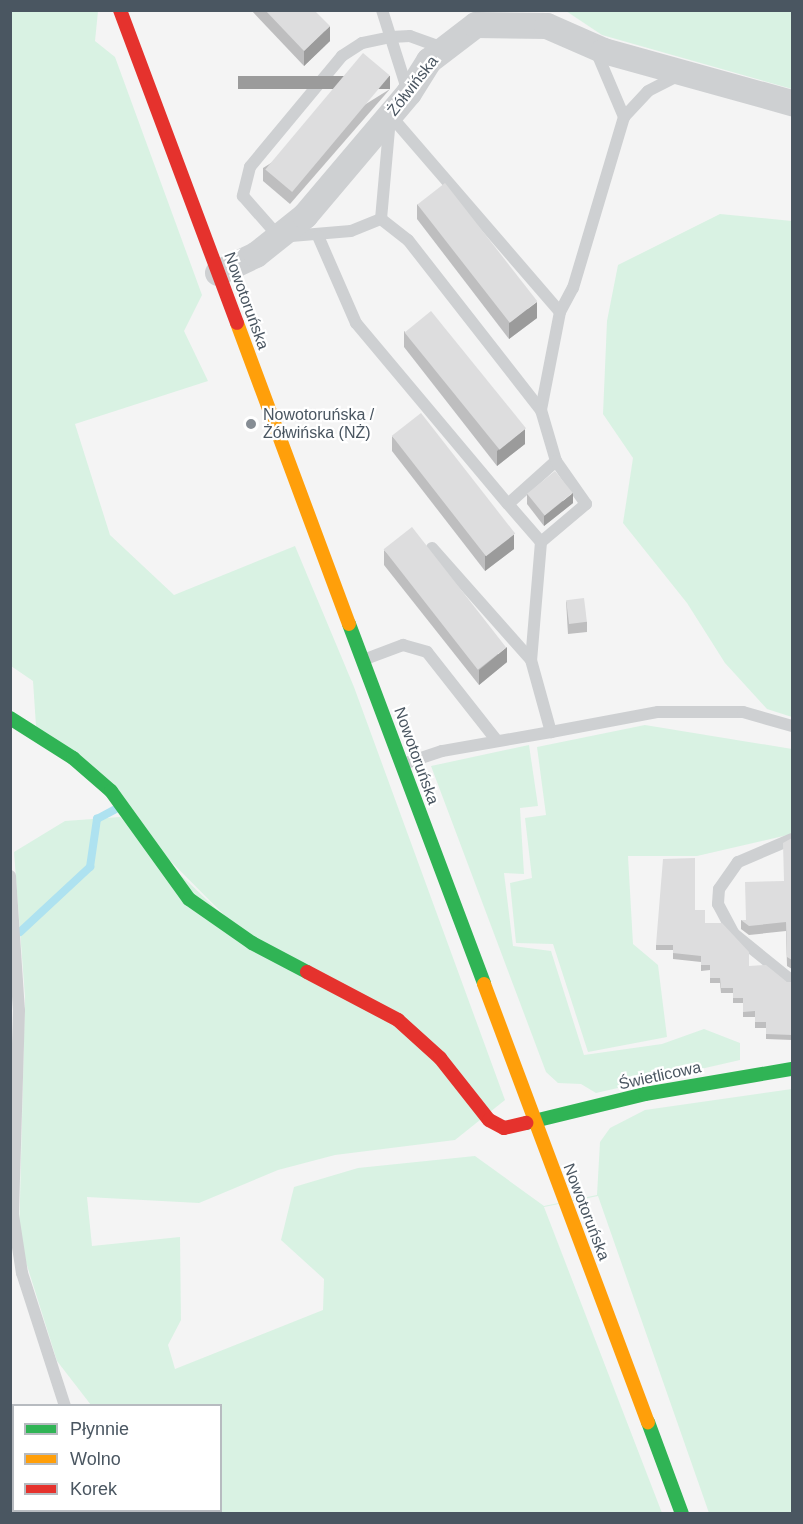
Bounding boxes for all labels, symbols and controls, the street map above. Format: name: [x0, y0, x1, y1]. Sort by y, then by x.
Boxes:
street label: Żółwińska: [384, 52, 442, 120]
street label: Nowotoruńska: [219, 250, 273, 352]
place label: Nowotoruńska / Żółwińska (NŻ): [263, 405, 374, 443]
marker: Nowotoruńska / Żółwińska (NŻ): [244, 417, 258, 431]
street label: Nowotoruńska: [389, 705, 443, 807]
street label: Świetlicowa: [617, 1058, 703, 1094]
street label: Nowotoruńska: [559, 1161, 613, 1263]
legend: [12, 1404, 222, 1512]
text: Płynnie: [70, 1419, 129, 1439]
text: Wolno: [70, 1449, 121, 1469]
text: Korek: [70, 1479, 117, 1499]

